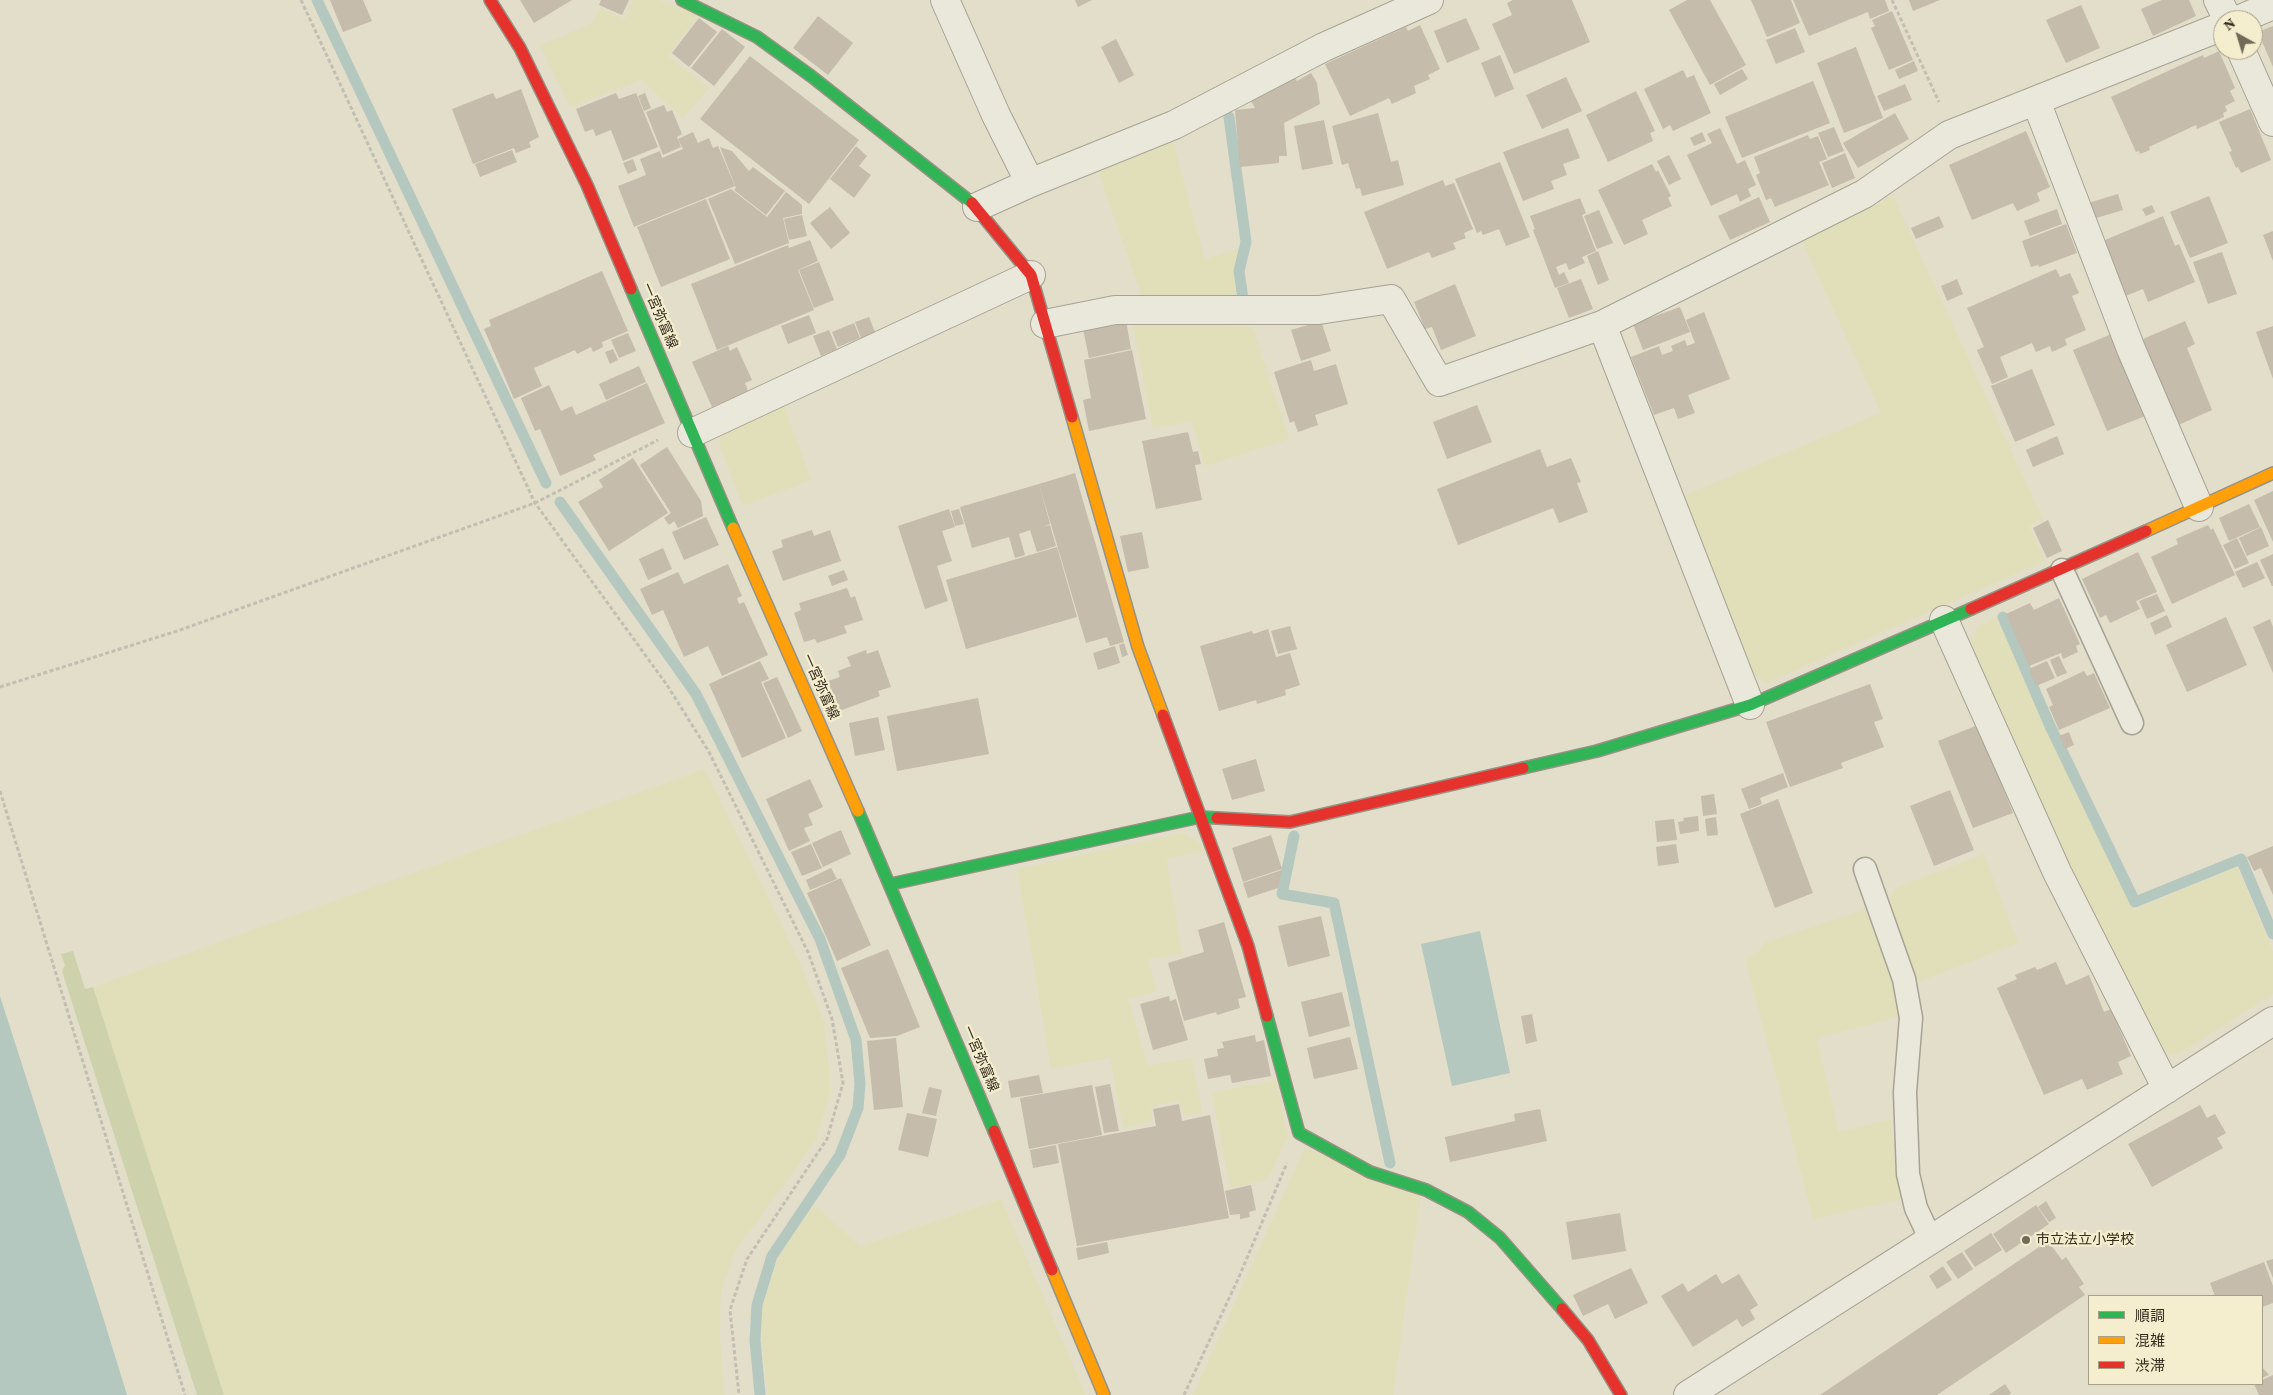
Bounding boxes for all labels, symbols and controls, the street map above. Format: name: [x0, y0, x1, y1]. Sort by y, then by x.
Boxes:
north arrow: [2213, 10, 2263, 60]
text: N: [2219, 13, 2239, 35]
street label: 一宮弥富線: [638, 281, 680, 351]
street label: 一宮弥富線: [798, 652, 842, 722]
street label: 一宮弥富線: [959, 1024, 1001, 1094]
place label: 市立法立小学校: [2036, 1232, 2134, 1248]
marker: 市立法立小学校: [2020, 1234, 2032, 1246]
legend: [2088, 1295, 2263, 1385]
text: 順調: [2135, 1305, 2165, 1326]
text: 混雑: [2135, 1330, 2165, 1351]
text: 渋滞: [2135, 1355, 2165, 1376]

